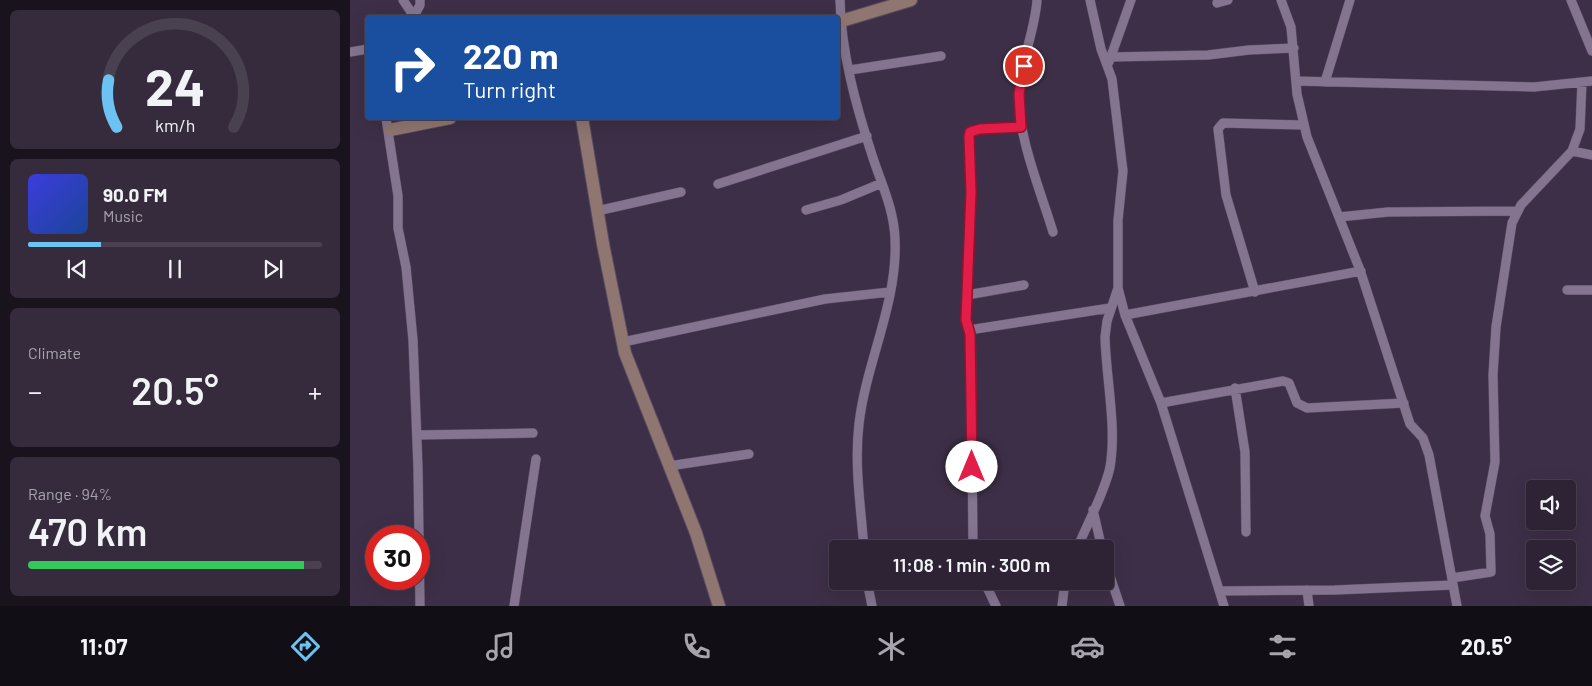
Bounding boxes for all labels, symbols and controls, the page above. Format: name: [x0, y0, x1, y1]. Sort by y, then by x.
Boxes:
text: 220 m: [463, 34, 558, 76]
icon: right: [380, 35, 445, 100]
pin: [1003, 45, 1045, 87]
icon: arrive: [1010, 52, 1038, 80]
text: 24: [145, 54, 205, 116]
text: Turn right: [463, 76, 556, 102]
text: km/h: [155, 114, 195, 136]
text: 90.0 FM: [103, 183, 167, 206]
text: Music: [103, 206, 143, 225]
icon: previous: [63, 255, 91, 283]
icon: pause: [161, 255, 189, 283]
icon: next: [259, 255, 287, 283]
text: Climate: [28, 343, 81, 362]
text: 20.5°: [131, 367, 219, 413]
text: −: [28, 374, 42, 408]
text: +: [308, 374, 322, 408]
position arrow: [945, 440, 997, 492]
map controls: [1526, 480, 1576, 590]
button: sound: [1526, 480, 1576, 530]
text: Range · 94%: [28, 484, 112, 503]
text: 470 km: [28, 508, 147, 554]
speed limit sign: 30: [365, 525, 430, 590]
button: layers: [1526, 540, 1576, 590]
text: 11:08 · 1 min · 300 m: [893, 553, 1050, 576]
icon: directions: [288, 629, 323, 664]
icon: music: [483, 629, 518, 664]
icon: phone: [679, 629, 714, 664]
icon: climate: [874, 629, 909, 664]
icon: car: [1070, 629, 1105, 664]
icon: filters: [1265, 629, 1300, 664]
text: 11:07: [80, 633, 127, 659]
text: 20.5°: [1461, 633, 1512, 659]

